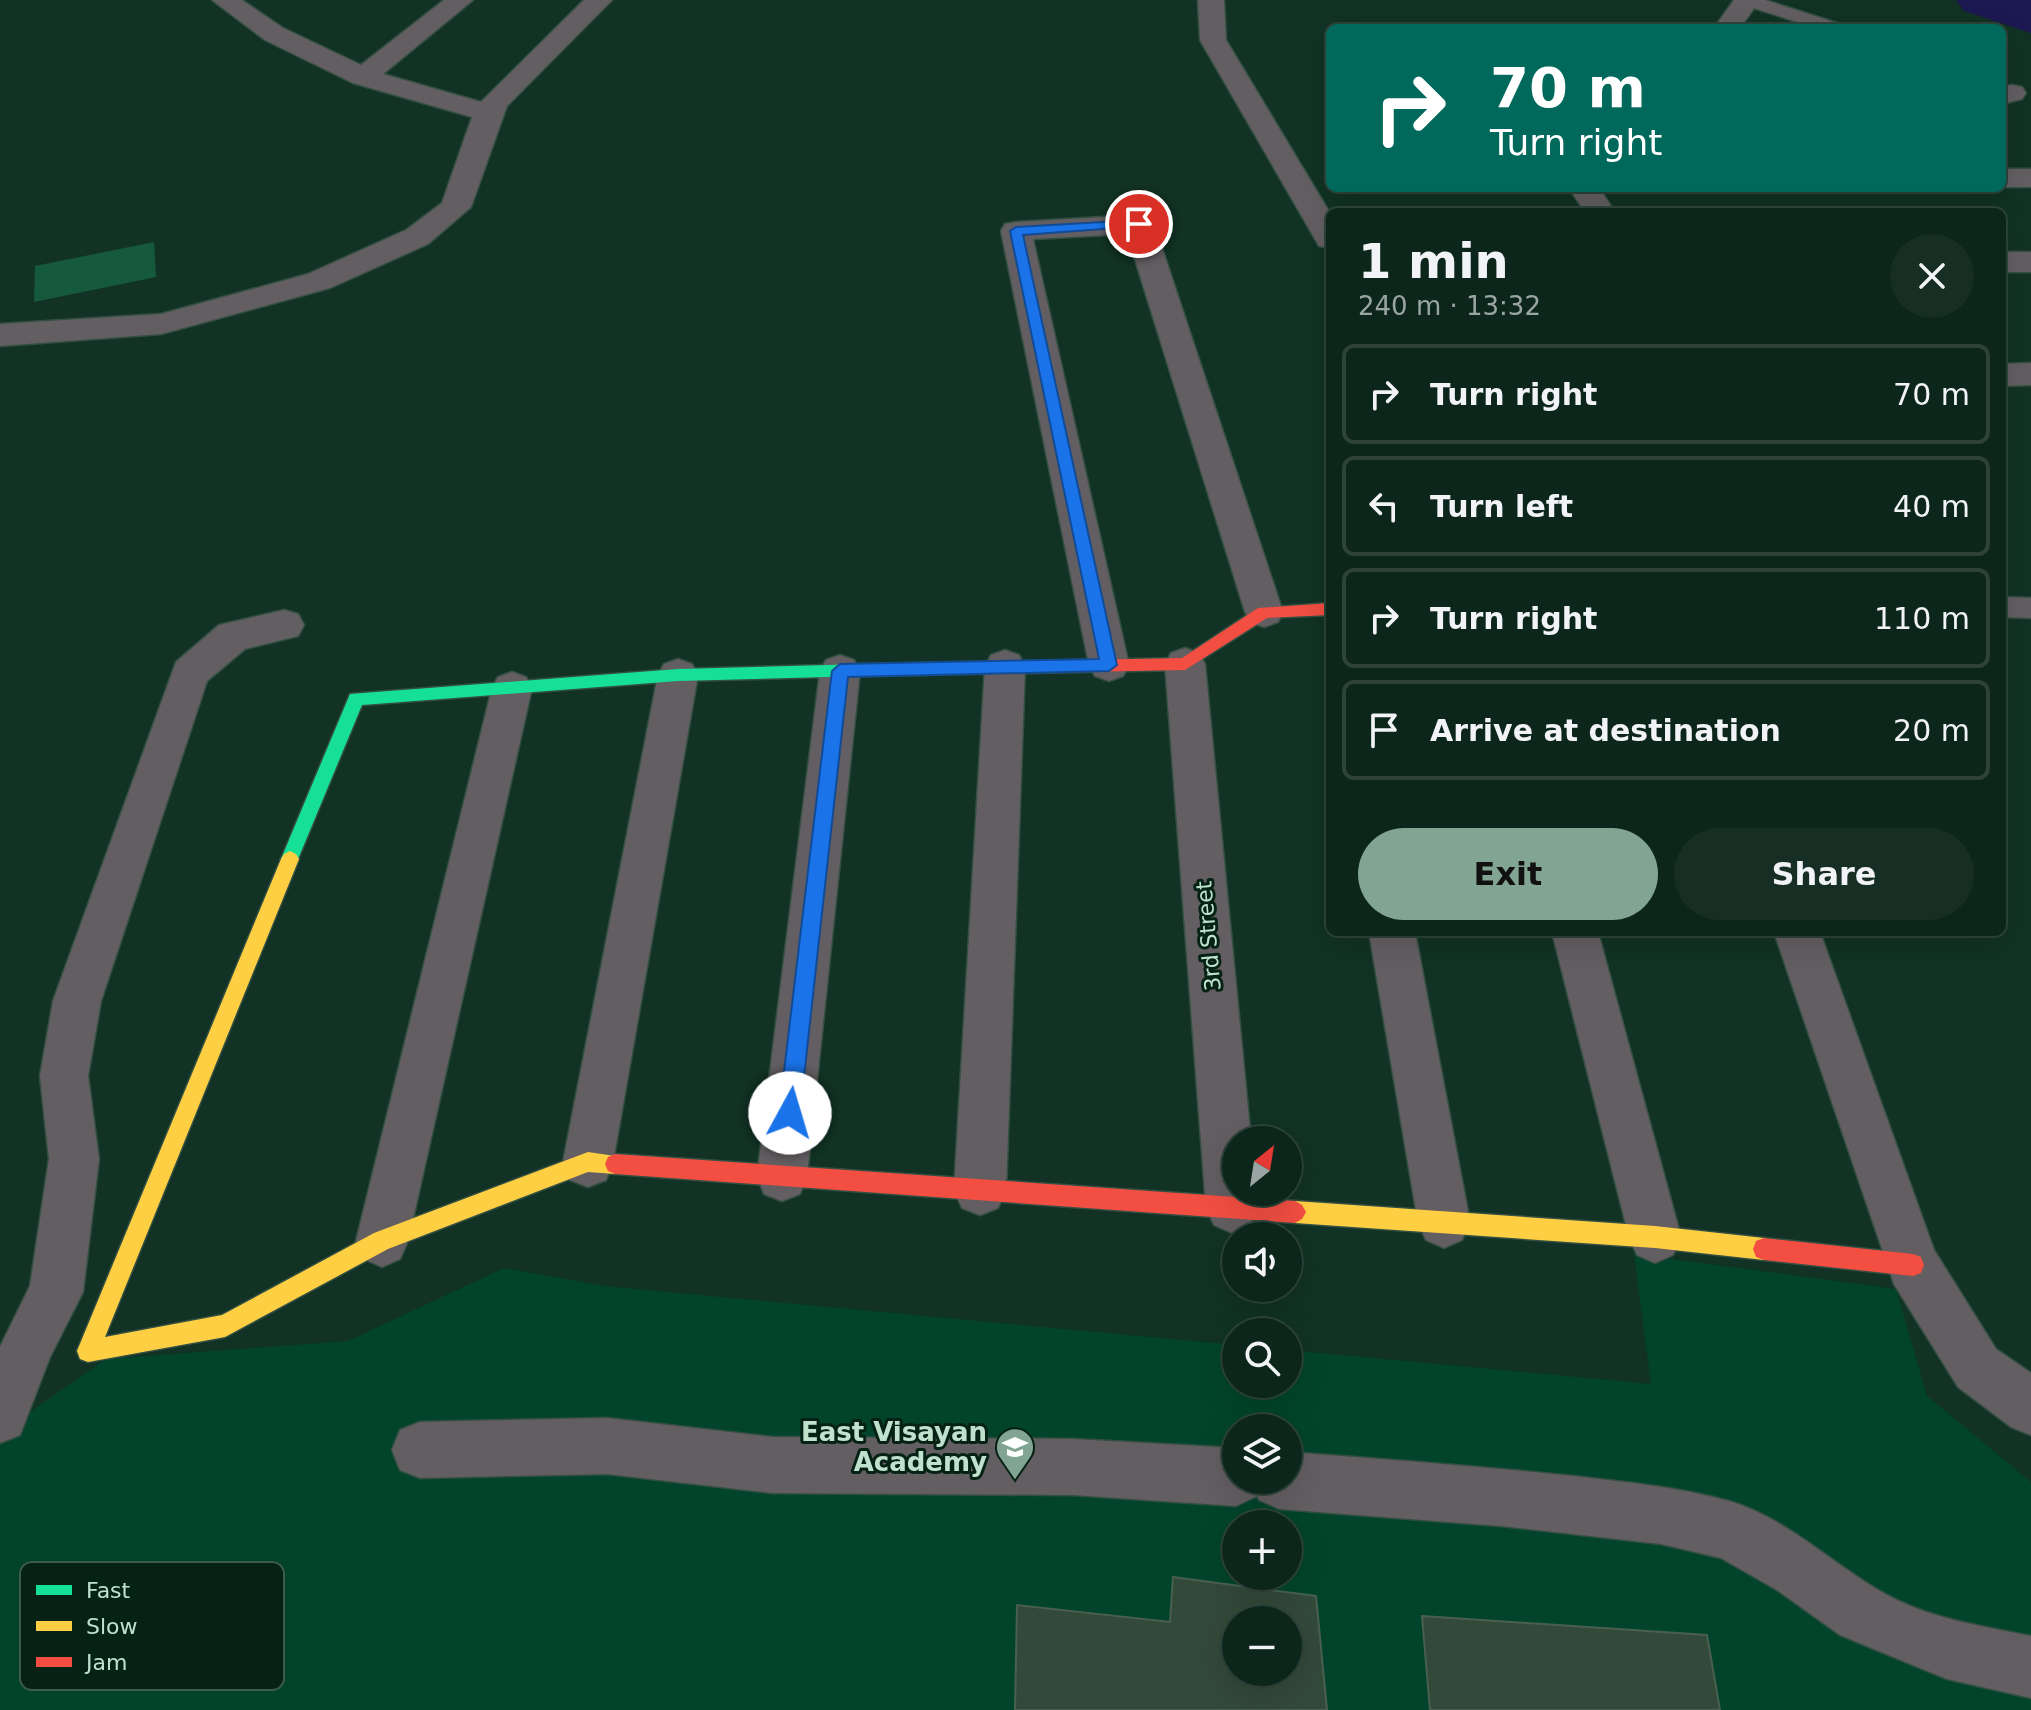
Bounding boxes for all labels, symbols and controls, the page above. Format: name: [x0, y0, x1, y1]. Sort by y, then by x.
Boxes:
text: 70 m: [1490, 55, 1646, 120]
icon: right: [1358, 56, 1462, 160]
text: Turn right: [1490, 122, 1662, 163]
pin: [1105, 190, 1173, 258]
icon: arrive: [1117, 202, 1161, 246]
text: 1 min: [1358, 233, 1509, 289]
button: close: [1890, 234, 1974, 318]
text: 240 m · 13:32: [1358, 291, 1541, 321]
icon: right: [1362, 372, 1406, 416]
text: Turn right: [1430, 377, 1597, 412]
text: 70 m: [1893, 377, 1970, 412]
icon: left: [1362, 484, 1406, 528]
text: Turn left: [1430, 489, 1573, 524]
text: 40 m: [1893, 489, 1970, 524]
icon: right: [1362, 596, 1406, 640]
text: Turn right: [1430, 601, 1597, 636]
text: 110 m: [1874, 601, 1970, 636]
icon: arrive: [1362, 708, 1406, 752]
text: Arrive at destination: [1430, 713, 1781, 748]
text: 20 m: [1893, 713, 1970, 748]
button: Exit: [1358, 828, 1658, 920]
button: Share: [1674, 828, 1974, 920]
street label: 3rd Street: [1191, 879, 1226, 992]
position arrow: [748, 1071, 832, 1155]
north arrow: [1222, 1126, 1302, 1206]
map controls: [1222, 1126, 1302, 1686]
button: sound: [1222, 1222, 1302, 1302]
button: search: [1222, 1318, 1302, 1398]
button: layers: [1222, 1414, 1302, 1494]
place label: East Visayan Academy: [801, 1417, 987, 1477]
school or university icon: East Visayan Academy: [994, 1426, 1036, 1481]
button: +: [1222, 1510, 1302, 1590]
legend: [20, 1562, 284, 1690]
text: Fast: [86, 1578, 131, 1603]
button: −: [1222, 1606, 1302, 1686]
text: Slow: [86, 1614, 138, 1639]
text: Jam: [84, 1650, 127, 1675]

